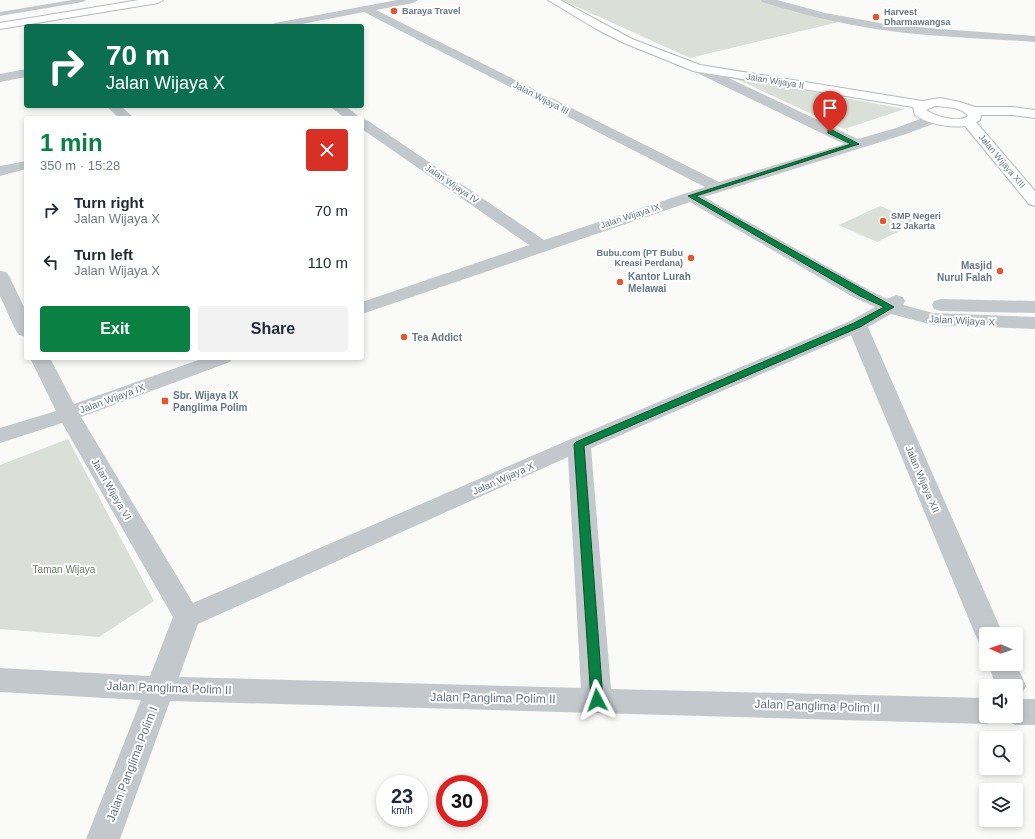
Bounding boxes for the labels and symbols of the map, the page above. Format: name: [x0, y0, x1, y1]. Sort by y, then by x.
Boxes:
marker: Baraya Travel: [389, 6, 399, 16]
place label: Baraya Travel: [402, 6, 461, 16]
place label: Harvest Dharmawangsa: [884, 7, 952, 27]
marker: Harvest Dharmawangsa: [871, 12, 881, 22]
street label: Jalan Wijaya II: [745, 71, 805, 91]
street label: Jalan Wijaya III: [512, 80, 570, 116]
pin: [813, 91, 847, 132]
street label: Jalan Wijaya XIII: [977, 132, 1027, 190]
street label: Jalan Wijaya IV: [423, 163, 481, 205]
street label: Jalan Wijaya IX: [599, 202, 661, 230]
place label: SMP Negeri 12 Jakarta: [891, 211, 941, 231]
marker: SMP Negeri 12 Jakarta: [878, 216, 888, 226]
place label: Bubu.com (PT Bubu Kreasi Perdana): [597, 248, 683, 268]
marker: Bubu.com (PT Bubu Kreasi Perdana): [686, 253, 696, 263]
place label: Masjid Nurul Falah: [937, 260, 992, 283]
marker: Masjid Nurul Falah: [995, 266, 1005, 276]
place label: Kantor Lurah Melawai: [628, 271, 691, 294]
marker: Kantor Lurah Melawai: [615, 277, 625, 287]
street label: Jalan Wijaya X: [929, 313, 996, 328]
marker: Tea Addict: [399, 332, 409, 342]
place label: Tea Addict: [412, 332, 463, 343]
street label: Jalan Wijaya IX: [78, 381, 147, 415]
place label: Sbr. Wijaya IX Panglima Polim: [173, 390, 248, 413]
marker: Sbr. Wijaya IX Panglima Polim: [160, 396, 170, 406]
street label: Jalan Wijaya XII: [903, 444, 942, 514]
street label: Jalan Wijaya VI: [90, 457, 134, 522]
street label: Jalan Wijaya X: [471, 460, 536, 497]
park label: Taman Wijaya: [33, 564, 96, 575]
north arrow: [979, 627, 1023, 671]
street label: Jalan Panglima Polim II: [106, 679, 232, 697]
position arrow: [576, 679, 618, 721]
street label: Jalan Panglima Polim II: [430, 690, 556, 706]
street label: Jalan Panglima Polim II: [754, 697, 880, 715]
street label: Jalan Panglima Polim I: [104, 705, 160, 823]
speed limit sign: 30: [436, 775, 488, 827]

